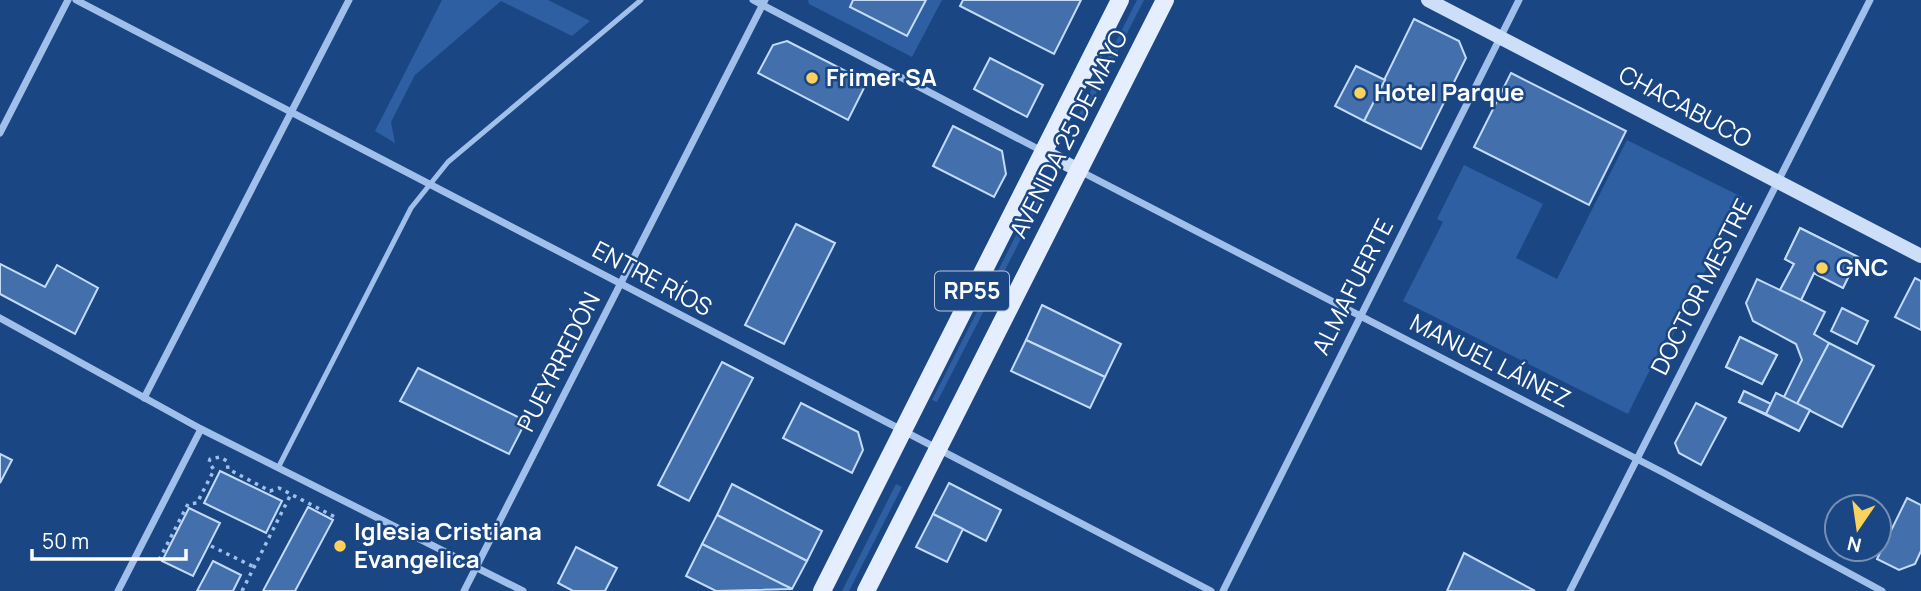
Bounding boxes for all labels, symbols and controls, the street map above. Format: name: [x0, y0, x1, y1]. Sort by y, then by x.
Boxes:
street label: AVENIDA 25 DE MAYO: [1001, 23, 1135, 243]
street label: CHACABUCO: [1613, 57, 1758, 155]
place label: Frimer SA: [826, 60, 937, 93]
marker: Frimer SA: [804, 70, 820, 86]
place label: Hotel Parque: [1374, 75, 1525, 108]
marker: Hotel Parque: [1352, 85, 1368, 101]
street label: DOCTOR MESTRE: [1642, 193, 1759, 380]
street label: ALMAFUERTE: [1303, 213, 1400, 360]
street label: ENTRE RÍOS: [587, 232, 718, 323]
place label: GNC: [1836, 250, 1889, 283]
marker: GNC: [1814, 260, 1830, 276]
road number: RP55: [935, 272, 1009, 310]
street label: PUEYRREDÓN: [508, 286, 607, 437]
street label: MANUEL LÁINEZ: [1405, 305, 1577, 414]
north arrow: [1823, 493, 1893, 563]
place label: Iglesia Cristiana Evangelica: [354, 514, 542, 575]
scale bar: [32, 518, 186, 562]
text: 50 m: [42, 527, 89, 555]
text: N: [1845, 530, 1864, 559]
marker: Iglesia Cristiana Evangelica: [332, 538, 348, 554]

